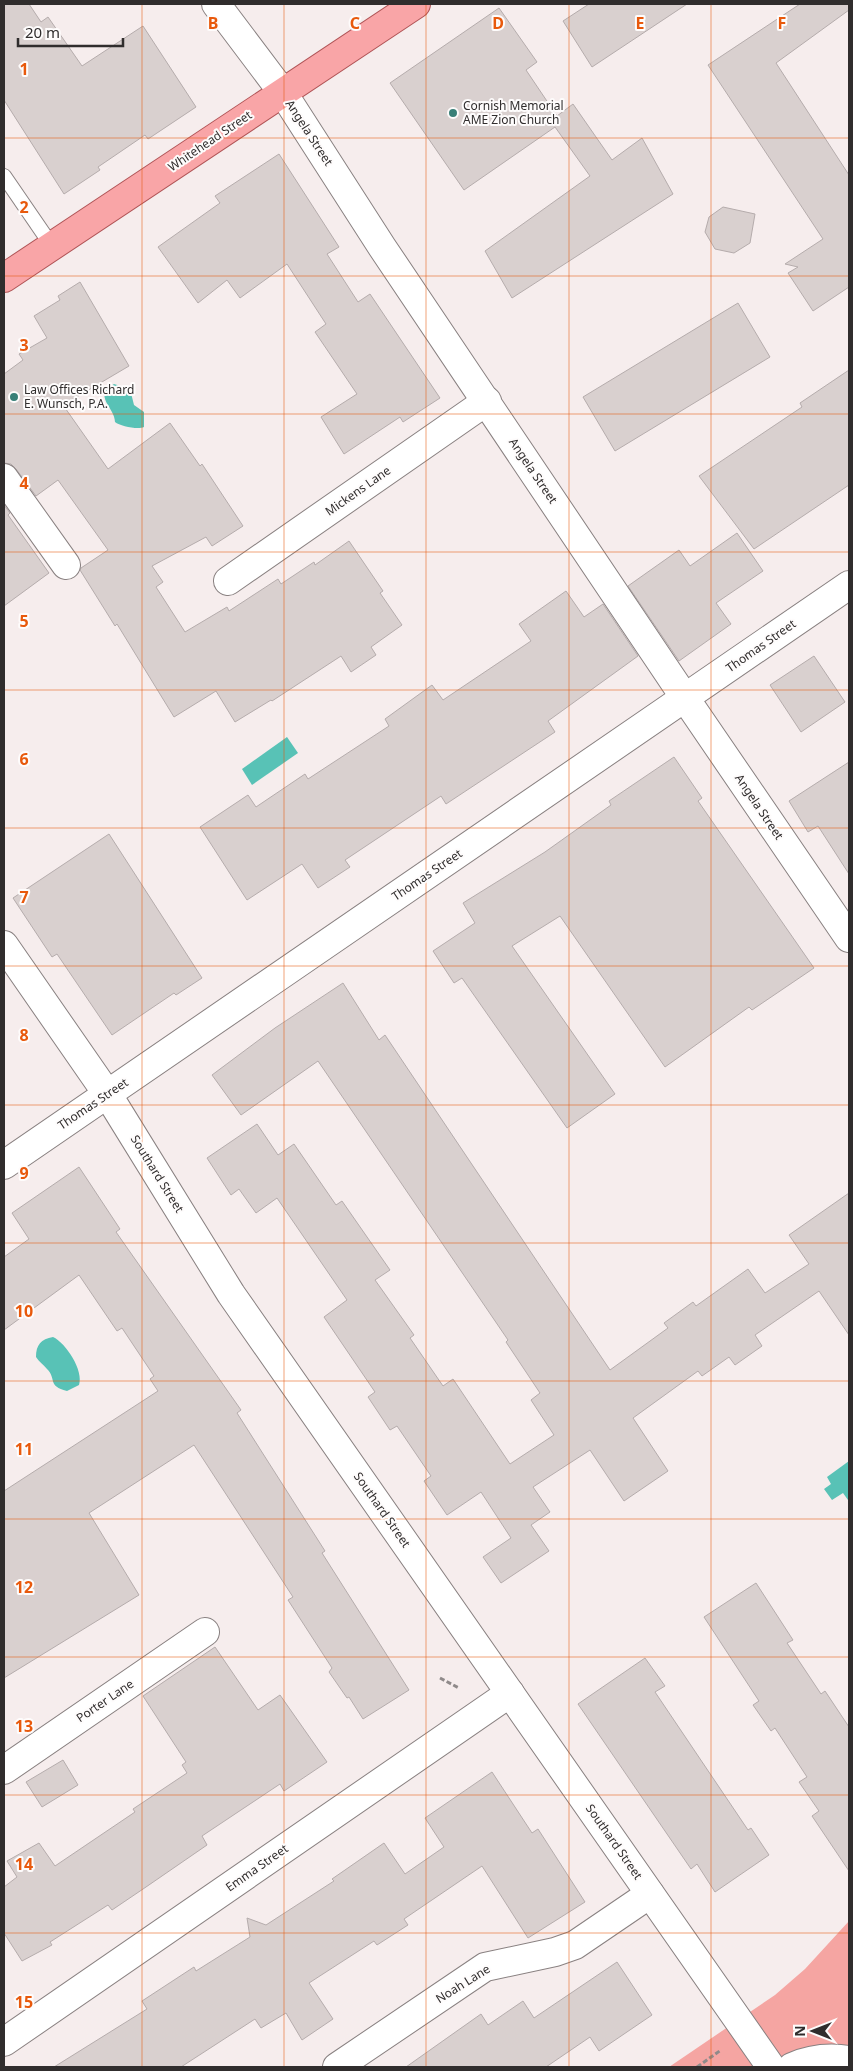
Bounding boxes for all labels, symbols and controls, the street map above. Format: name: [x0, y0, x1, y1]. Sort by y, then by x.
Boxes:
text: B: [208, 12, 218, 34]
text: C: [350, 12, 360, 34]
text: D: [492, 12, 504, 34]
text: E: [636, 12, 645, 34]
text: F: [778, 12, 786, 34]
scale bar: [18, 15, 122, 47]
text: 20 m: [25, 22, 60, 42]
text: 1: [19, 58, 29, 80]
street label: Angela Street: [282, 96, 338, 170]
place label: Cornish Memorial AME Zion Church: [463, 97, 564, 128]
street label: Whitehead Street: [164, 106, 256, 175]
marker: Cornish Memorial AME Zion Church: [447, 107, 459, 119]
text: 2: [19, 196, 29, 218]
text: 3: [19, 334, 29, 356]
place label: Law Offices Richard E. Wunsch, P.A.: [24, 381, 134, 412]
marker: Law Offices Richard E. Wunsch, P.A.: [8, 391, 20, 403]
street label: Angela Street: [505, 435, 562, 507]
street label: Mickens Lane: [322, 462, 394, 519]
text: 4: [19, 472, 29, 494]
text: 5: [19, 610, 29, 632]
street label: Thomas Street: [722, 615, 800, 676]
text: 6: [19, 748, 29, 770]
street label: Angela Street: [731, 771, 788, 843]
street label: Thomas Street: [388, 844, 466, 904]
text: 7: [19, 886, 29, 908]
text: 8: [19, 1024, 29, 1046]
street label: Thomas Street: [54, 1073, 132, 1133]
street label: Southard Street: [127, 1132, 188, 1216]
text: 9: [19, 1162, 29, 1184]
text: 10: [15, 1300, 33, 1322]
text: 11: [15, 1438, 33, 1460]
street label: Southard Street: [350, 1469, 415, 1551]
text: 12: [15, 1576, 33, 1598]
street label: Porter Lane: [73, 1675, 137, 1726]
text: 13: [15, 1715, 33, 1737]
street label: Southard Street: [582, 1801, 647, 1883]
street label: Emma Street: [222, 1839, 292, 1895]
text: 14: [15, 1853, 33, 1875]
street label: Noah Lane: [432, 1960, 493, 2007]
text: 15: [15, 1991, 33, 2013]
north arrow: [788, 2006, 838, 2056]
text: N: [790, 2025, 809, 2037]

